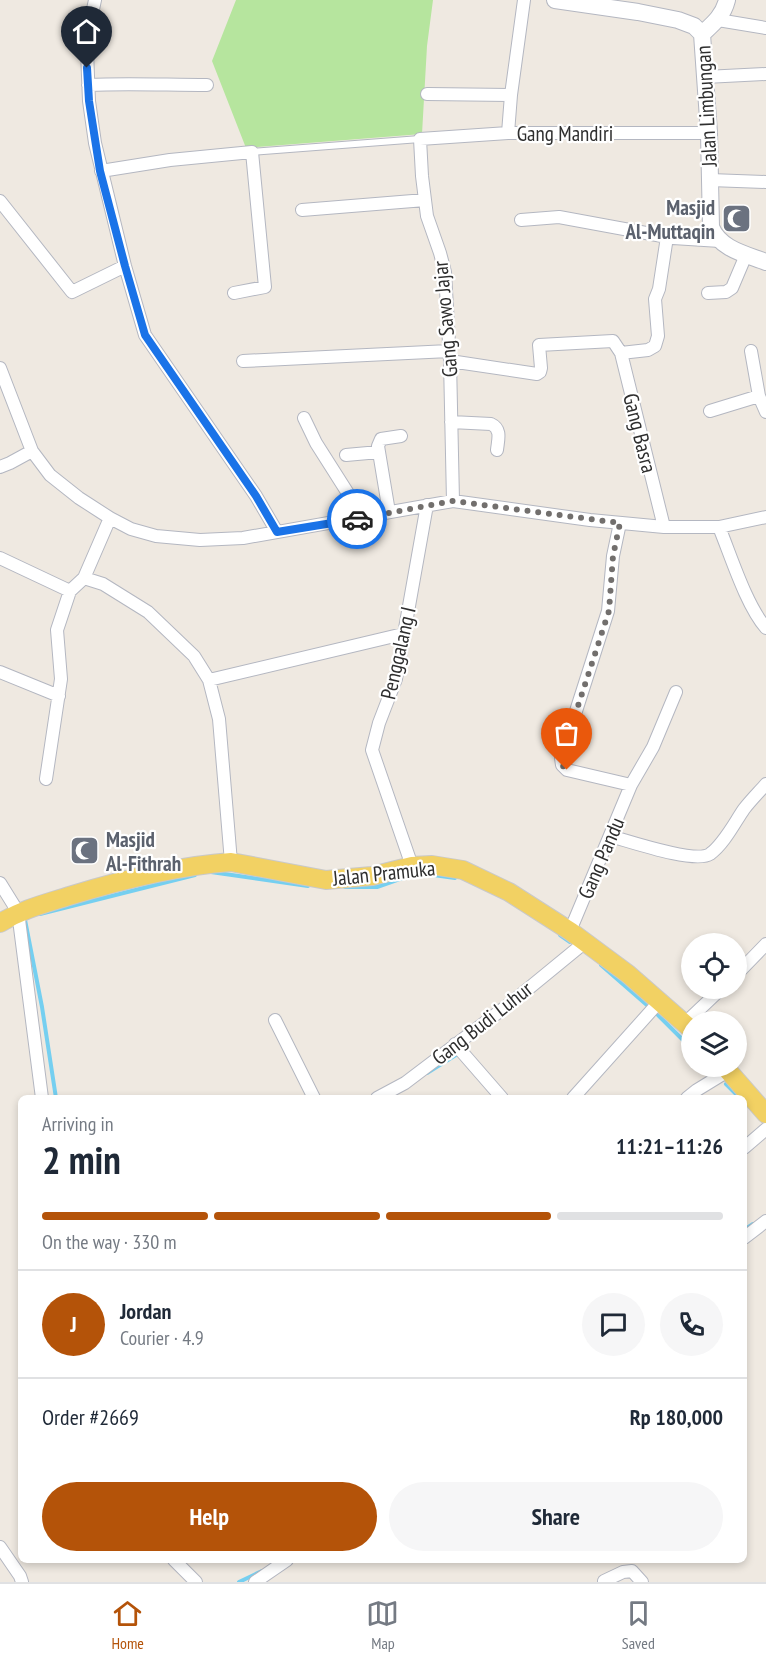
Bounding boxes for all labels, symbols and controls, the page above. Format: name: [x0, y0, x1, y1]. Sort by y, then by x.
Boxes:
pin: [61, 6, 112, 68]
icon: home: [70, 15, 103, 48]
street label: Jalan Limbungan: [689, 45, 723, 168]
street label: Gang Mandiri: [517, 120, 613, 147]
place label: Masjid Al-Muttaqin: [625, 194, 715, 245]
mosque icon: Masjid Al-Muttaqin: [720, 203, 752, 235]
street label: Gang Sawo Jajar: [426, 259, 464, 378]
street label: Gang Basra: [617, 390, 663, 476]
courier: [327, 489, 387, 549]
icon: car: [341, 503, 374, 536]
street label: Penggalang I: [374, 604, 422, 702]
pin: [541, 708, 592, 770]
icon: bag: [550, 717, 583, 750]
street label: Gang Pandu: [572, 813, 630, 903]
place label: Masjid Al-Fithrah: [105, 826, 181, 877]
mosque icon: Masjid Al-Fithrah: [69, 835, 101, 867]
street label: Jalan Pramuka: [330, 854, 437, 892]
map controls: [681, 933, 747, 1077]
button: locate: [681, 933, 747, 999]
street label: Gang Budi Luhur: [426, 975, 538, 1071]
button: layers: [681, 1011, 747, 1077]
text: Arriving in: [42, 1111, 114, 1137]
text: 11:21–11:26: [616, 1132, 723, 1160]
text: 2 min: [42, 1134, 121, 1185]
text: On the way · 330 m: [42, 1229, 177, 1255]
button: chat: [582, 1293, 645, 1356]
button: phone: [660, 1293, 723, 1356]
text: Jordan: [120, 1297, 171, 1325]
text: J: [70, 1310, 77, 1338]
text: Courier · 4.9: [120, 1325, 204, 1351]
text: Order #2669: [42, 1403, 139, 1431]
text: Rp 180,000: [630, 1403, 723, 1431]
button: Help: [42, 1482, 377, 1551]
button: Share: [389, 1482, 723, 1551]
tab: Home: [111, 1597, 144, 1653]
tab: Map: [366, 1597, 399, 1653]
tab: Saved: [622, 1597, 655, 1653]

